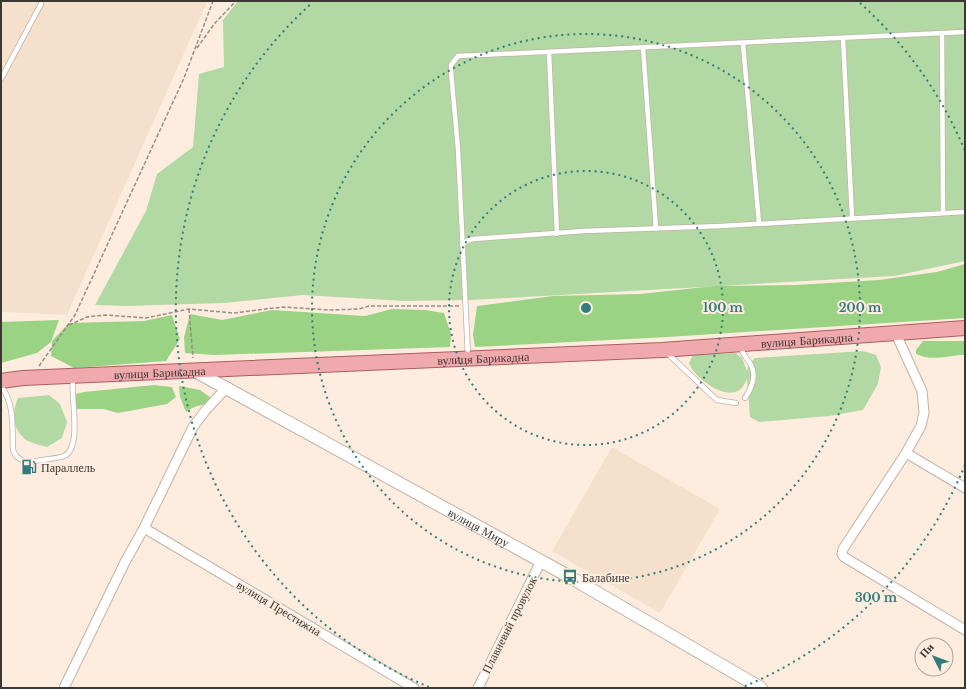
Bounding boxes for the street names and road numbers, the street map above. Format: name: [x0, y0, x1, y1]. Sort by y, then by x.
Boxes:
street label: вулиця Барикадна: [760, 329, 854, 350]
street label: вулиця Барикадна: [437, 348, 530, 367]
street label: вулиця Барикадна: [113, 362, 207, 382]
street label: вулиця Миру: [446, 504, 512, 550]
street label: Плавневий провулок: [478, 574, 540, 676]
street label: вулиця Престижна: [234, 577, 325, 639]

